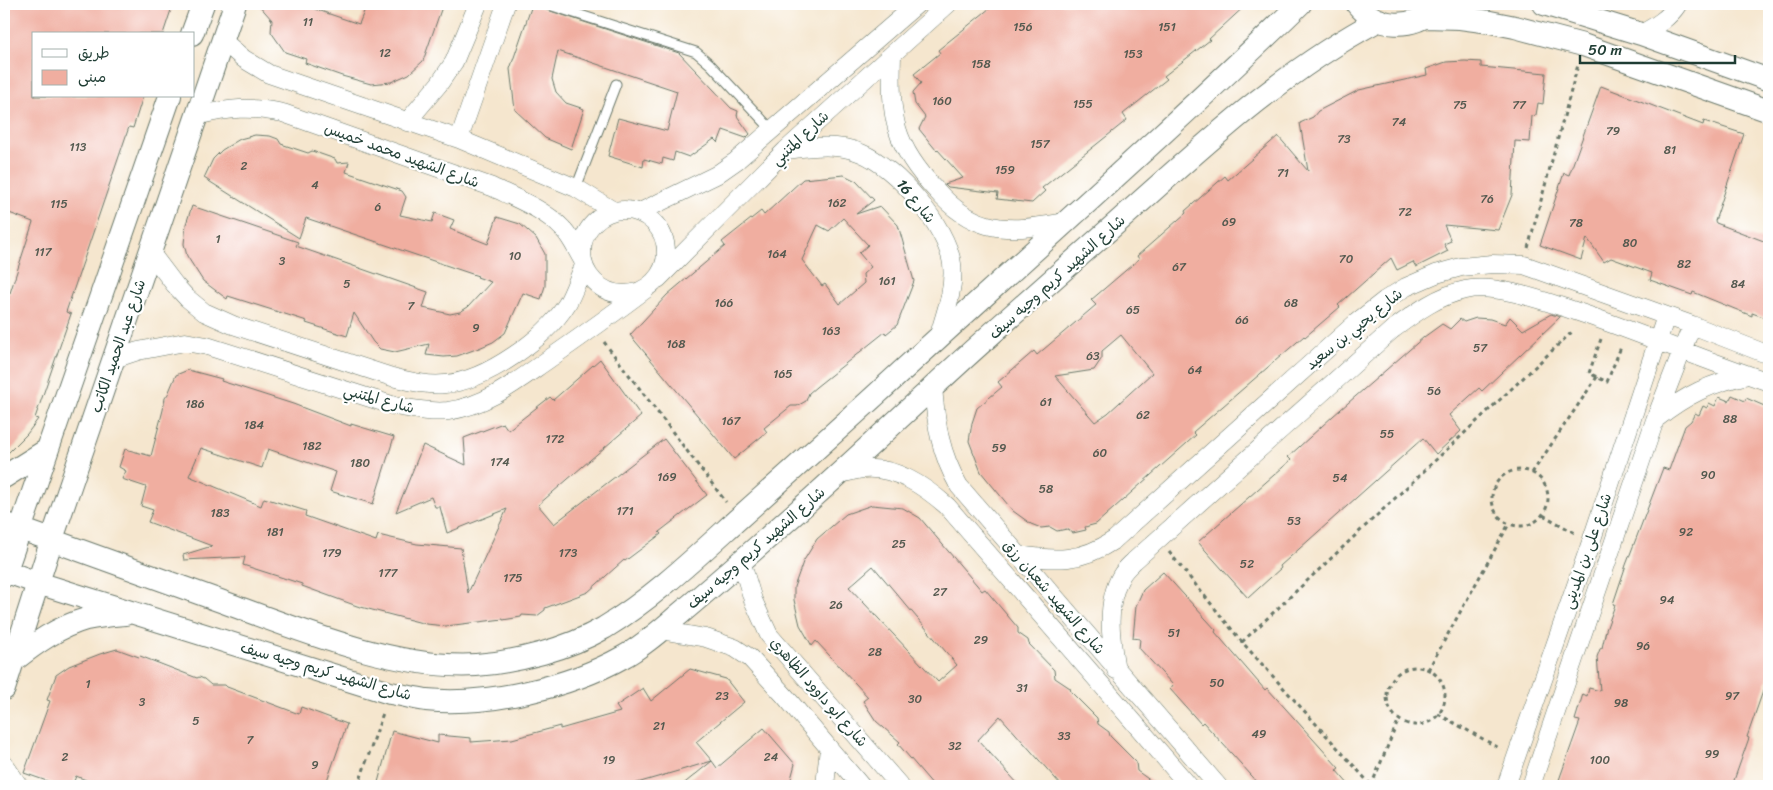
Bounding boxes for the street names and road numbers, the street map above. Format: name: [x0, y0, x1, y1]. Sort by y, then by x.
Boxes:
street label: شارع المتنبي: [765, 104, 835, 172]
street label: شارع الشهيد محمد خميس: [321, 115, 483, 195]
street label: شارع 16: [890, 173, 942, 229]
street label: شارع الشهيد كريم وجيه سيف: [983, 208, 1131, 346]
street label: شارع عبد الحميد الكاتب: [83, 276, 153, 416]
street label: شارع يحيي بن سعيد: [1299, 281, 1409, 377]
street label: شارع المتنبي: [341, 377, 417, 421]
street label: شارع الشهيد كريم وجيه سيف: [681, 480, 831, 616]
street label: شارع على بن المدينى: [1555, 489, 1619, 613]
street label: شارع الشهيد شعبان رزق: [996, 533, 1112, 661]
street label: شارع ابو داوود الظاهري: [763, 631, 875, 753]
street label: شارع الشهيد كريم وجيه سيف: [237, 634, 415, 708]

